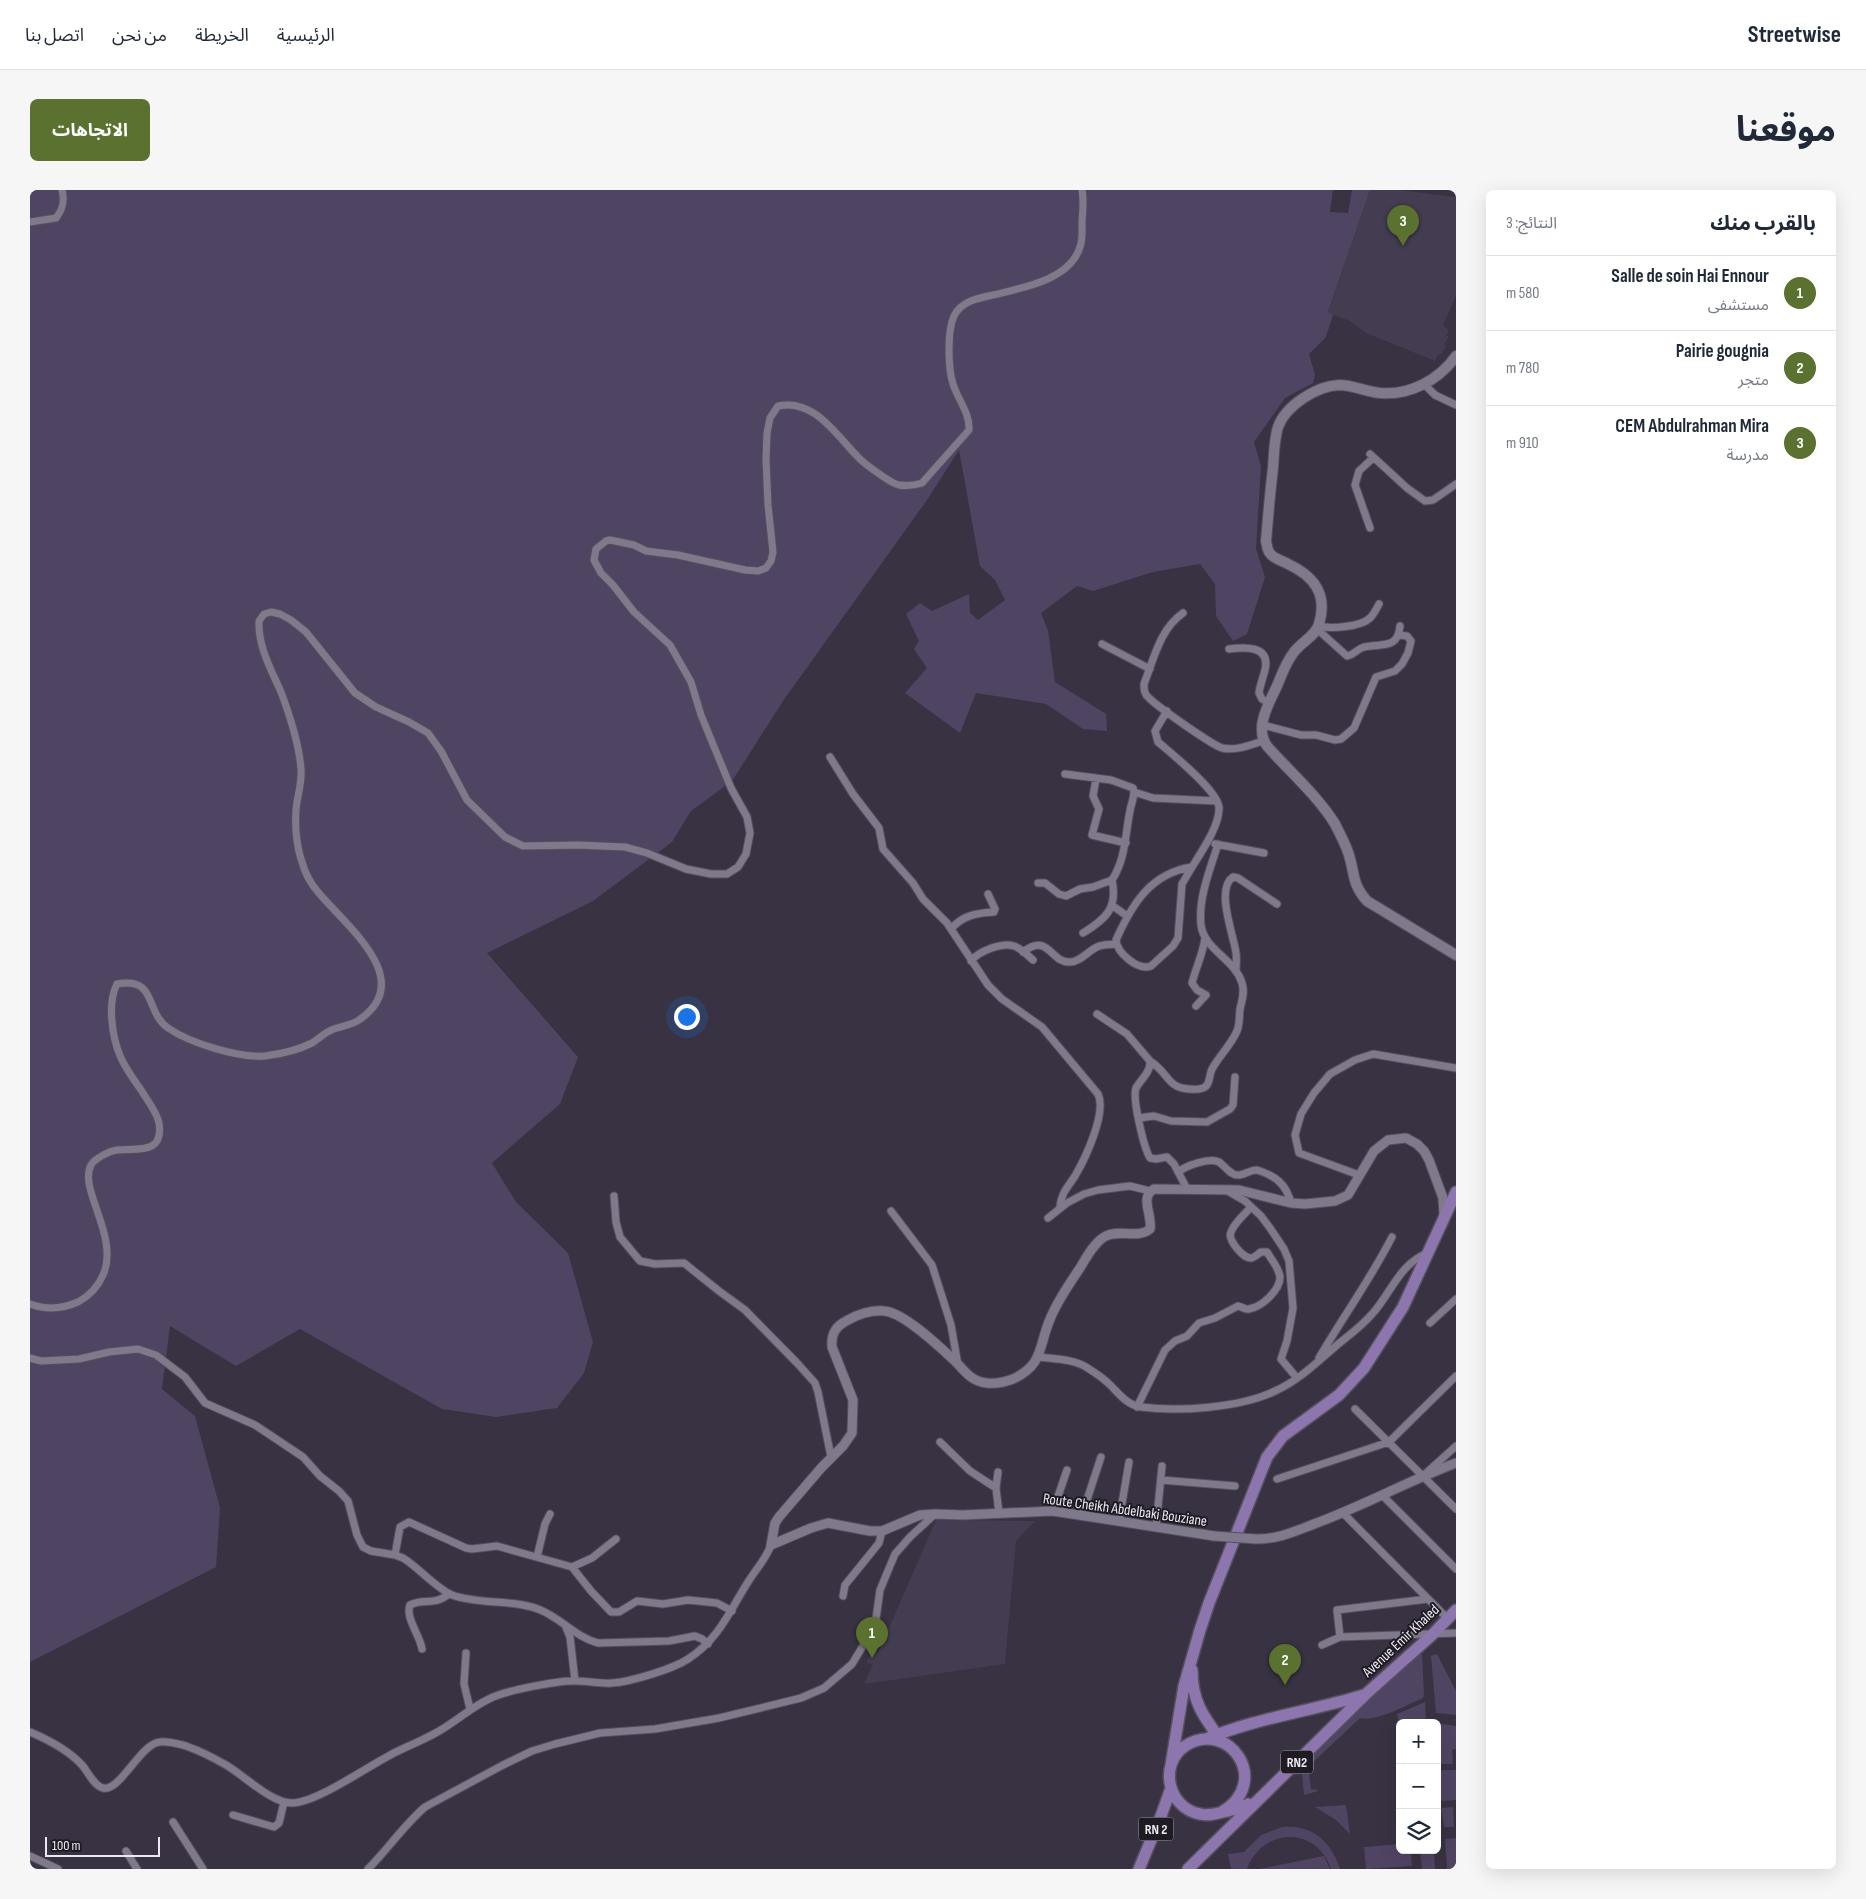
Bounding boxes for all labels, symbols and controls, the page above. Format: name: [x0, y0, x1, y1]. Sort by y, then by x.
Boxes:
text: Streetwise: [1748, 20, 1841, 49]
text: اتصل بنا: [25, 25, 84, 46]
text: من نحن: [112, 25, 167, 46]
text: الخريطة: [195, 25, 249, 46]
text: الرئيسية: [277, 25, 335, 46]
button: الاتجاهات: [30, 99, 150, 161]
text: موقعنا: [1736, 109, 1836, 152]
pin: 3: [1387, 205, 1419, 246]
text: بالقرب منك: [1710, 211, 1816, 236]
text: النتائج: 3: [1506, 214, 1557, 233]
text: Salle de soin Hai Ennour: [1611, 265, 1769, 288]
text: 580 m: [1506, 284, 1539, 303]
text: 1: [1797, 284, 1803, 303]
text: مستشفى: [1708, 296, 1769, 315]
text: Pairie gougnia: [1676, 340, 1769, 363]
text: 780 m: [1506, 359, 1539, 378]
text: 2: [1797, 359, 1804, 378]
text: متجر: [1738, 371, 1769, 390]
text: CEM Abdulrahman Mira: [1615, 415, 1769, 438]
text: 910 m: [1506, 434, 1539, 453]
text: 3: [1796, 434, 1804, 453]
text: مدرسة: [1726, 446, 1769, 465]
your location: [674, 1004, 700, 1030]
street label: Route Cheikh Abdelbaki Bouziane: [1042, 1489, 1208, 1531]
street label: Avenue Emir Khaled: [1358, 1600, 1443, 1682]
pin: 1: [856, 1617, 888, 1658]
pin: 2: [1269, 1644, 1301, 1685]
map controls: [1396, 1719, 1441, 1854]
button: +: [1396, 1719, 1441, 1764]
road number: RN2: [1281, 1750, 1313, 1774]
button: −: [1396, 1764, 1441, 1809]
button: layers: [1396, 1809, 1441, 1854]
road number: RN 2: [1138, 1818, 1174, 1840]
scale bar: [45, 1834, 160, 1857]
text: 100 m: [52, 1837, 81, 1854]

